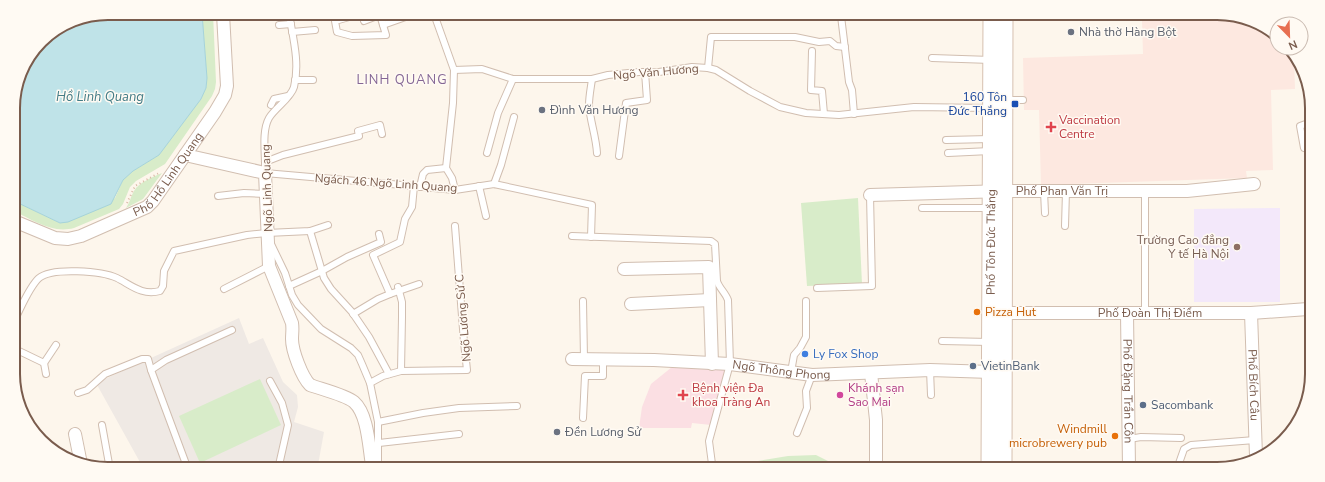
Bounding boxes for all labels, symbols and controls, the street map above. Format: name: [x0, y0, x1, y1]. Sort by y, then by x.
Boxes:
north arrow: [1269, 16, 1309, 56]
place label: Nhà thờ Hàng Bột: [1079, 24, 1177, 40]
marker: Nhà thờ Hàng Bột: [1066, 27, 1076, 37]
text: N: [1286, 36, 1299, 53]
street label: Ngõ Văn Hương: [613, 60, 699, 84]
district label: LINH QUANG: [356, 71, 448, 89]
water label: Hồ Linh Quang: [56, 88, 144, 106]
place label: 160 Tôn Đức Thắng: [947, 89, 1007, 119]
marker: 160 Tôn Đức Thắng: [1010, 99, 1020, 109]
place label: Đình Văn Hương: [549, 102, 639, 118]
marker: Đình Văn Hương: [537, 105, 547, 115]
place label: Vaccination Centre: [1058, 112, 1120, 142]
marker: Vaccination Centre: [1046, 122, 1056, 132]
street label: Phố Hồ Linh Quang: [130, 129, 207, 220]
street label: Ngõ Linh Quang: [257, 144, 277, 232]
street label: Ngách 46 Ngõ Linh Quang: [314, 170, 458, 196]
street label: Phố Phan Văn Trị: [1016, 183, 1108, 199]
street label: Phố Tôn Đức Thắng: [983, 189, 999, 295]
place label: Trường Cao đẳng Y tế Hà Nội: [1137, 232, 1229, 262]
marker: Trường Cao đẳng Y tế Hà Nội: [1232, 242, 1242, 252]
street label: Ngõ Lương Sử C: [451, 274, 475, 362]
place label: Pizza Hut: [985, 304, 1037, 320]
street label: Phố Đoàn Thị Điểm: [1098, 305, 1202, 321]
marker: Pizza Hut: [972, 307, 982, 317]
street label: Phố Đặng Trần Côn: [1119, 339, 1137, 443]
place label: Ly Fox Shop: [813, 346, 878, 362]
marker: Ly Fox Shop: [800, 349, 810, 359]
street label: Phố Bích Câu: [1244, 349, 1263, 421]
street label: Ngõ Thông Phong: [732, 356, 831, 383]
place label: VietinBank: [980, 358, 1041, 374]
marker: VietinBank: [968, 361, 978, 371]
place label: Bệnh viện Đa khoa Tràng An: [692, 380, 770, 410]
place label: Khánh sạn Sao Mai: [848, 380, 904, 410]
marker: Bệnh viện Đa khoa Tràng An: [677, 389, 689, 401]
marker: Khánh sạn Sao Mai: [835, 390, 845, 400]
place label: Sacombank: [1151, 397, 1214, 413]
marker: Sacombank: [1138, 400, 1148, 410]
place label: Windmill microbrewery pub: [1009, 421, 1107, 451]
place label: Đền Lương Sử: [564, 424, 642, 440]
marker: Đền Lương Sử: [552, 427, 562, 437]
marker: Windmill microbrewery pub: [1110, 431, 1120, 441]

